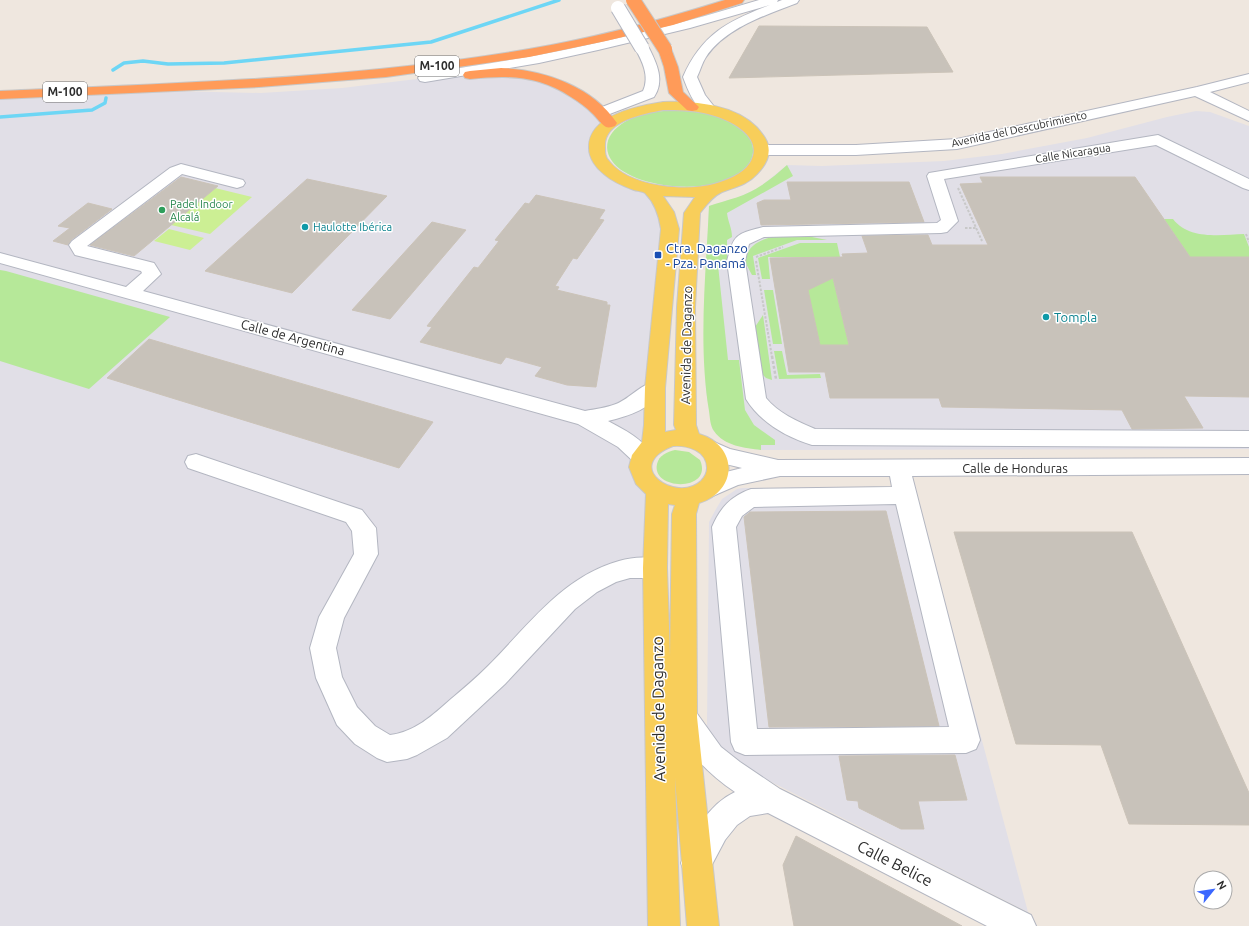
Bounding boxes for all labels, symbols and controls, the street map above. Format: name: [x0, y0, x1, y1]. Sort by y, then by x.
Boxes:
road number: M-100: [415, 56, 459, 76]
road number: M-100: [43, 82, 87, 102]
street label: Avenida del Descubrimiento: [950, 109, 1088, 149]
street label: Calle Nicaragua: [1034, 141, 1112, 165]
place label: Padel Indoor Alcalá: [170, 198, 233, 223]
marker: Padel Indoor Alcalá: [157, 205, 167, 215]
place label: Haulotte Ibérica: [313, 221, 392, 233]
marker: Haulotte Ibérica: [300, 222, 310, 232]
place label: Ctra. Daganzo - Pza. Panamá: [666, 241, 748, 270]
marker: Ctra. Daganzo - Pza. Panamá: [653, 250, 663, 260]
street label: Avenida de Daganzo: [678, 286, 694, 404]
place label: Tompla: [1054, 310, 1097, 324]
marker: Tompla: [1041, 312, 1051, 322]
street label: Calle de Argentina: [239, 316, 347, 358]
street label: Calle de Honduras: [962, 461, 1068, 475]
street label: Avenida de Daganzo: [648, 636, 668, 782]
street label: Calle Belice: [854, 836, 936, 890]
north arrow: [1193, 870, 1233, 910]
text: N: [1214, 878, 1229, 892]

